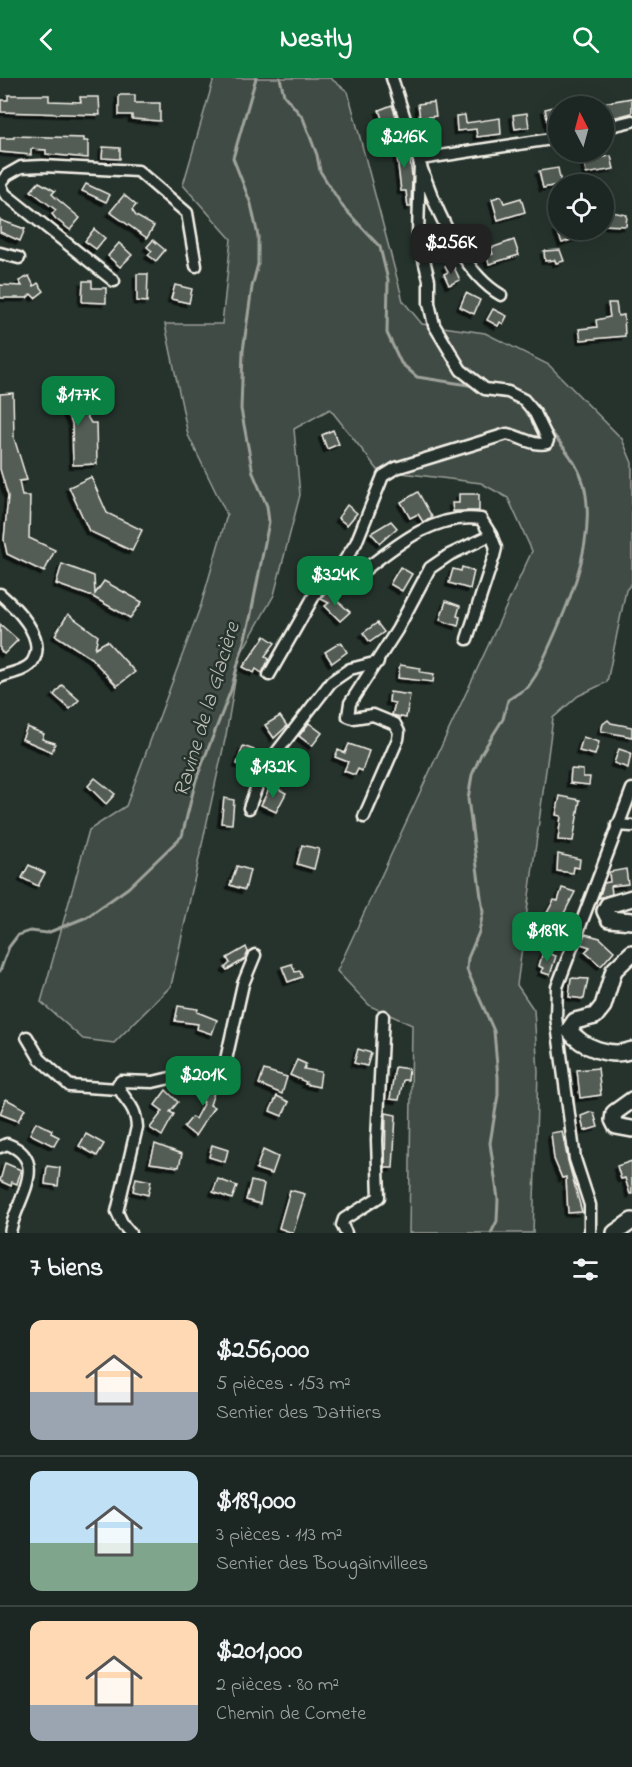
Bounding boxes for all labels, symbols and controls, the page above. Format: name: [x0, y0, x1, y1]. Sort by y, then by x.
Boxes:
text: Nestly: [280, 20, 352, 59]
icon: back: [30, 23, 63, 56]
icon: search: [569, 23, 602, 56]
north arrow: [548, 96, 614, 162]
map controls: [548, 96, 614, 240]
pin: $216K: [362, 118, 446, 169]
text: $216K: [381, 123, 427, 152]
button: locate: [548, 174, 614, 240]
pin: $256K: [409, 224, 493, 275]
text: $256K: [425, 229, 477, 258]
pin: $177K: [36, 376, 120, 427]
text: $177K: [56, 381, 100, 410]
pin: $324K: [293, 556, 377, 607]
text: $324K: [311, 561, 359, 590]
water label: Ravine de la Glacière: [166, 618, 250, 801]
pin: $132K: [231, 748, 315, 799]
text: $132K: [250, 753, 296, 782]
pin: $189K: [505, 912, 589, 963]
text: $189K: [526, 917, 568, 946]
pin: $201K: [161, 1056, 245, 1107]
text: $201K: [180, 1061, 226, 1090]
text: 7 biens: [30, 1250, 103, 1288]
icon: filters: [569, 1253, 602, 1286]
text: $256,000: [216, 1332, 309, 1370]
icon: home: [78, 1344, 150, 1416]
text: 5 pièces · 153 m²: [216, 1370, 351, 1399]
text: Sentier des Dattiers: [216, 1399, 381, 1428]
text: $189,000: [216, 1483, 296, 1521]
icon: home: [78, 1495, 150, 1567]
text: 3 pièces · 113 m²: [216, 1521, 342, 1550]
text: Sentier des Bougainvillees: [216, 1550, 428, 1579]
text: $201,000: [216, 1633, 302, 1671]
icon: home: [78, 1645, 150, 1717]
text: 2 pièces · 80 m²: [216, 1671, 339, 1700]
text: Chemin de Comete: [216, 1700, 366, 1729]

